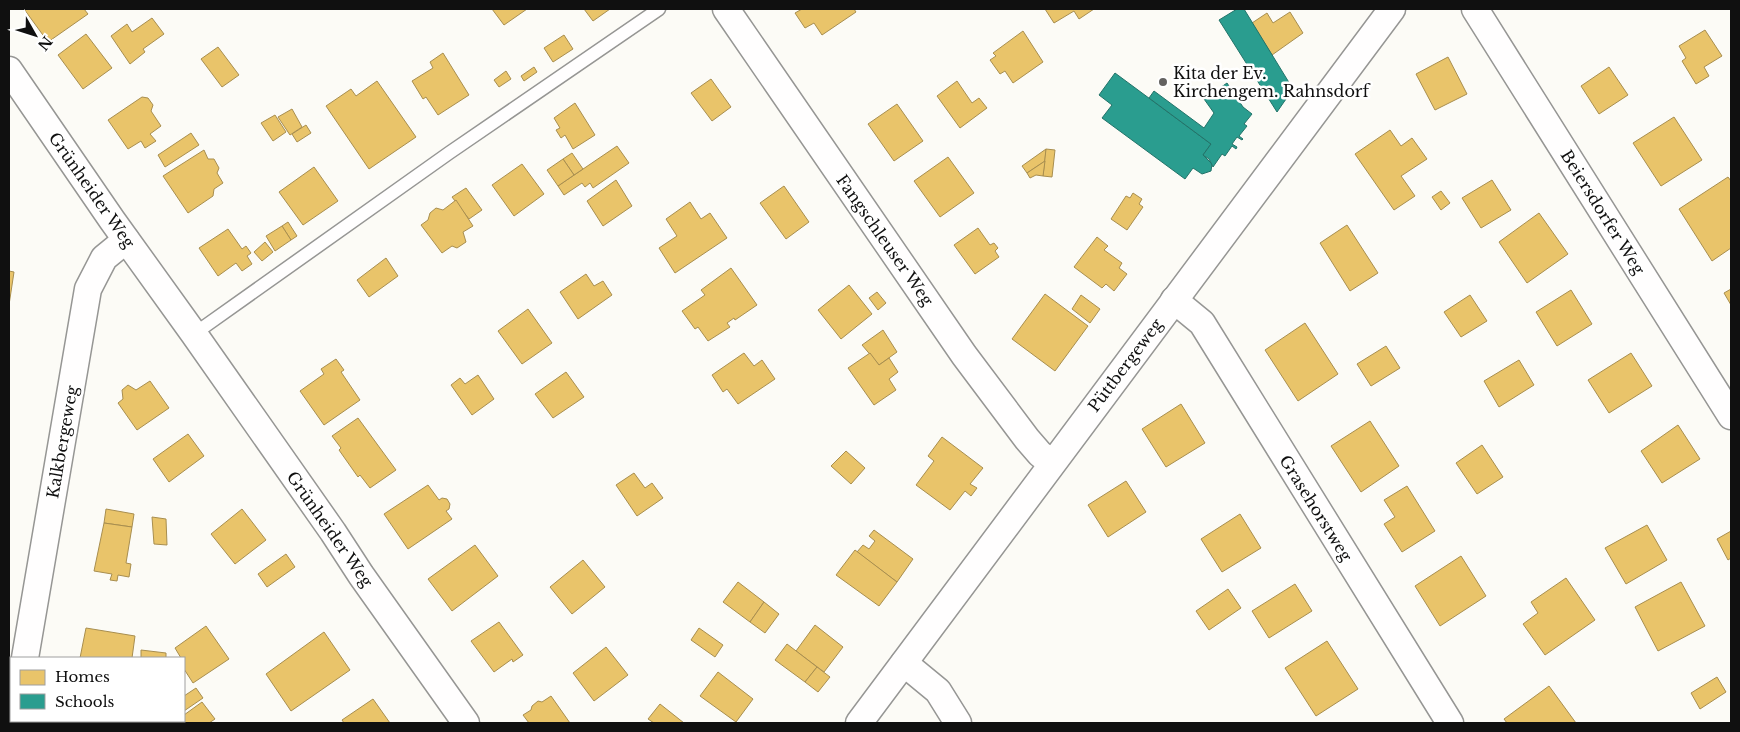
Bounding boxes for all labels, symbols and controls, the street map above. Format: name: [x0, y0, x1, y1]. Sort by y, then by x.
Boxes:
north arrow: [10, 10, 60, 60]
text: N: [34, 32, 56, 54]
place label: Kita der Ev. Kirchengem. Rahnsdorf: [1173, 63, 1371, 101]
marker: Kita der Ev. Kirchengem. Rahnsdorf: [1157, 76, 1169, 88]
street label: Grünheider Weg: [45, 128, 140, 252]
street label: Beiersdorfer Weg: [1557, 146, 1650, 278]
street label: Fangschleuser Weg: [832, 171, 938, 310]
street label: Püttbergeweg: [1083, 314, 1167, 416]
street label: Kalkbergeweg: [42, 384, 82, 500]
street label: Grasehorstweg: [1275, 451, 1357, 565]
street label: Grünheider Weg: [283, 467, 378, 591]
legend: [10, 657, 185, 722]
text: Homes: [55, 667, 110, 686]
text: Schools: [55, 692, 115, 711]

